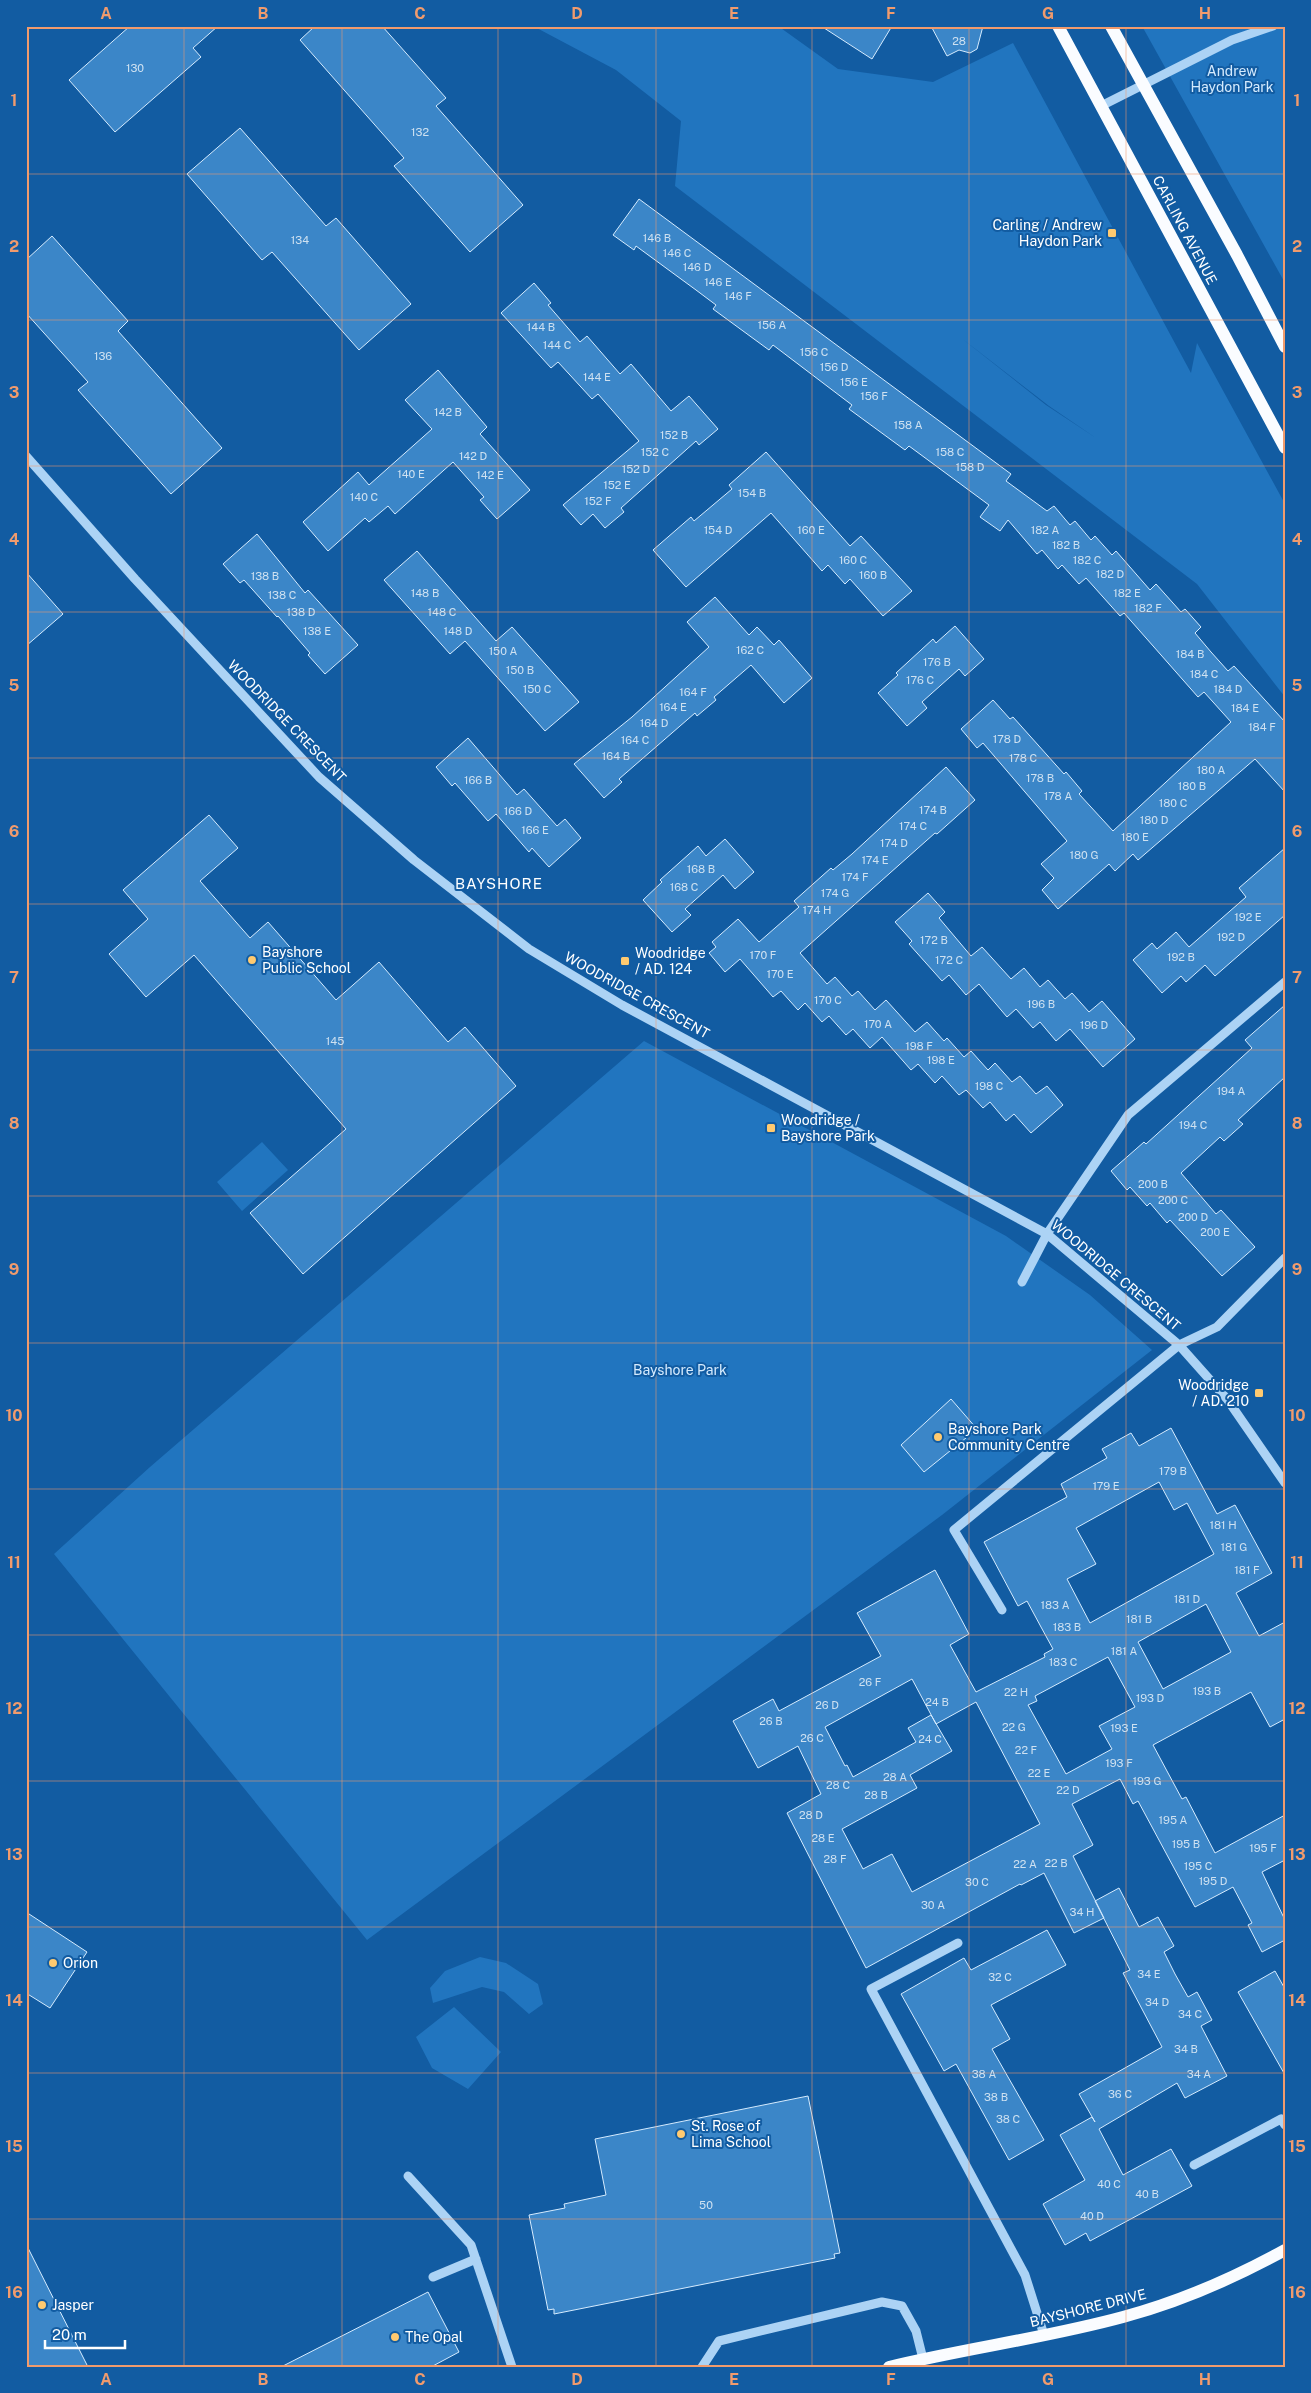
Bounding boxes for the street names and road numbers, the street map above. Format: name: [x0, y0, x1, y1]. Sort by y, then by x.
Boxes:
street label: CARLING AVENUE: [1150, 173, 1220, 287]
street label: WOODRIDGE CRESCENT: [225, 657, 349, 785]
street label: WOODRIDGE CRESCENT: [562, 948, 712, 1042]
street label: WOODRIDGE CRESCENT: [1048, 1216, 1184, 1334]
street label: BAYSHORE DRIVE: [1028, 2286, 1148, 2330]

